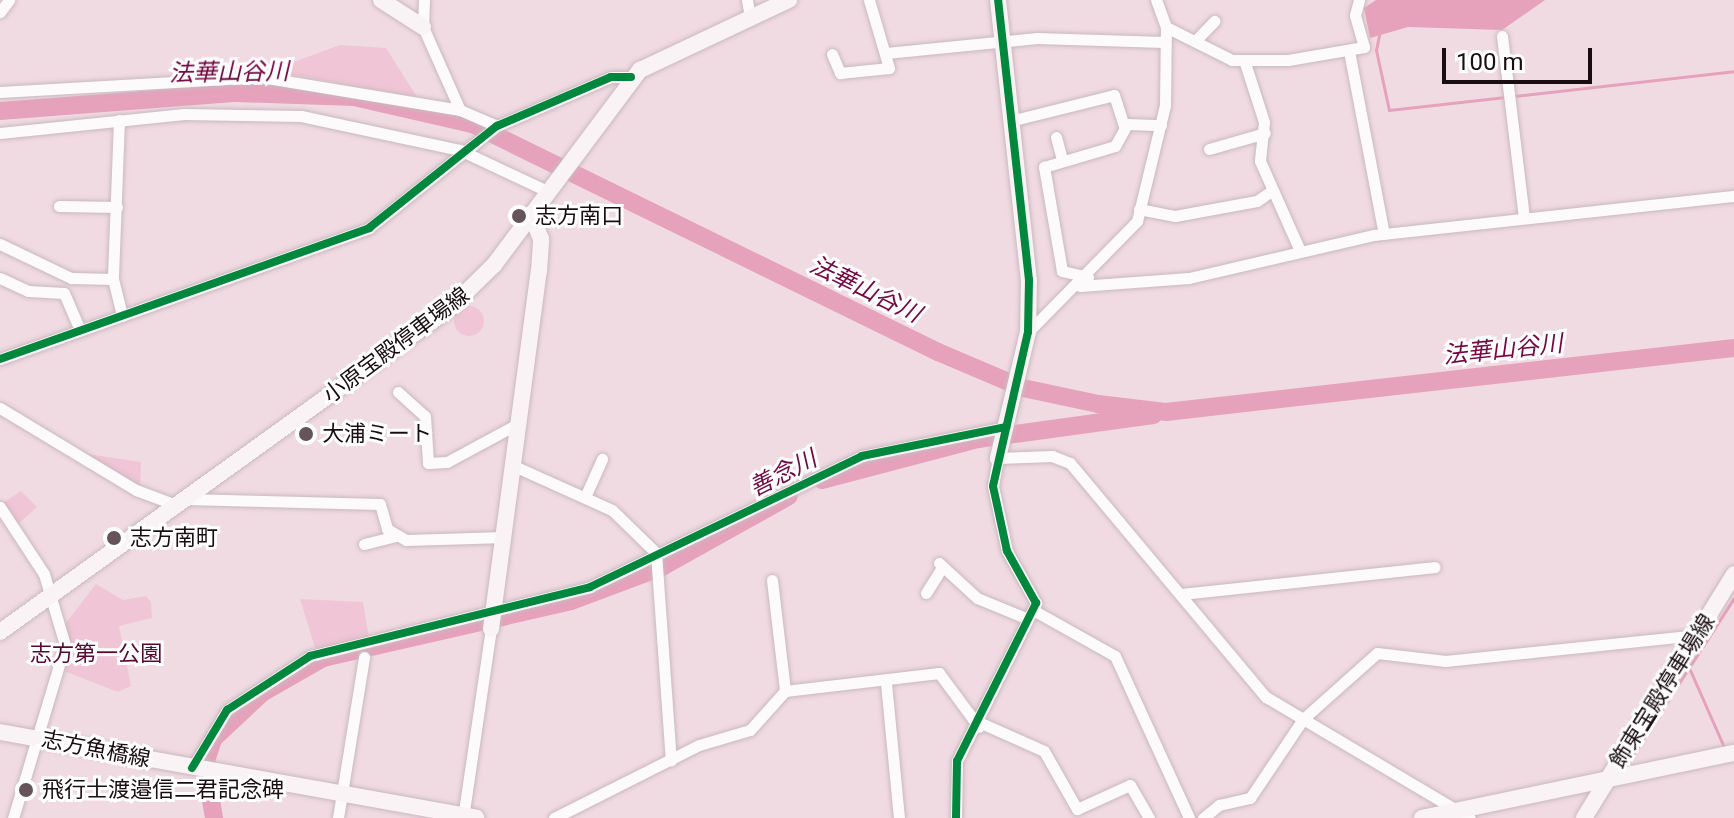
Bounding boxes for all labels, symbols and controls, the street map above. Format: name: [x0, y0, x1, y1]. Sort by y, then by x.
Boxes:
scale bar: [1446, 32, 1596, 82]
text: 100 m: [1456, 48, 1523, 76]
water label: 法華山谷川: [169, 58, 289, 88]
place label: 志方南口: [535, 203, 623, 229]
marker: 志方南口: [510, 207, 528, 225]
water label: 法華山谷川: [805, 251, 925, 329]
street label: 小原宝殿停車場線: [318, 281, 474, 409]
water label: 法華山谷川: [1442, 329, 1564, 371]
place label: 大浦ミート: [322, 421, 432, 447]
marker: 大浦ミート: [297, 425, 315, 443]
water label: 善念川: [744, 445, 822, 503]
place label: 志方南町: [130, 525, 218, 551]
marker: 志方南町: [105, 529, 123, 547]
street label: 飾東宝殿停車場線: [1604, 609, 1720, 773]
park label: 志方第一公園: [30, 641, 162, 667]
street label: 志方魚橋線: [39, 726, 153, 772]
place label: 飛行士渡邉信二君記念碑: [42, 777, 284, 803]
marker: 飛行士渡邉信二君記念碑: [17, 781, 35, 799]

